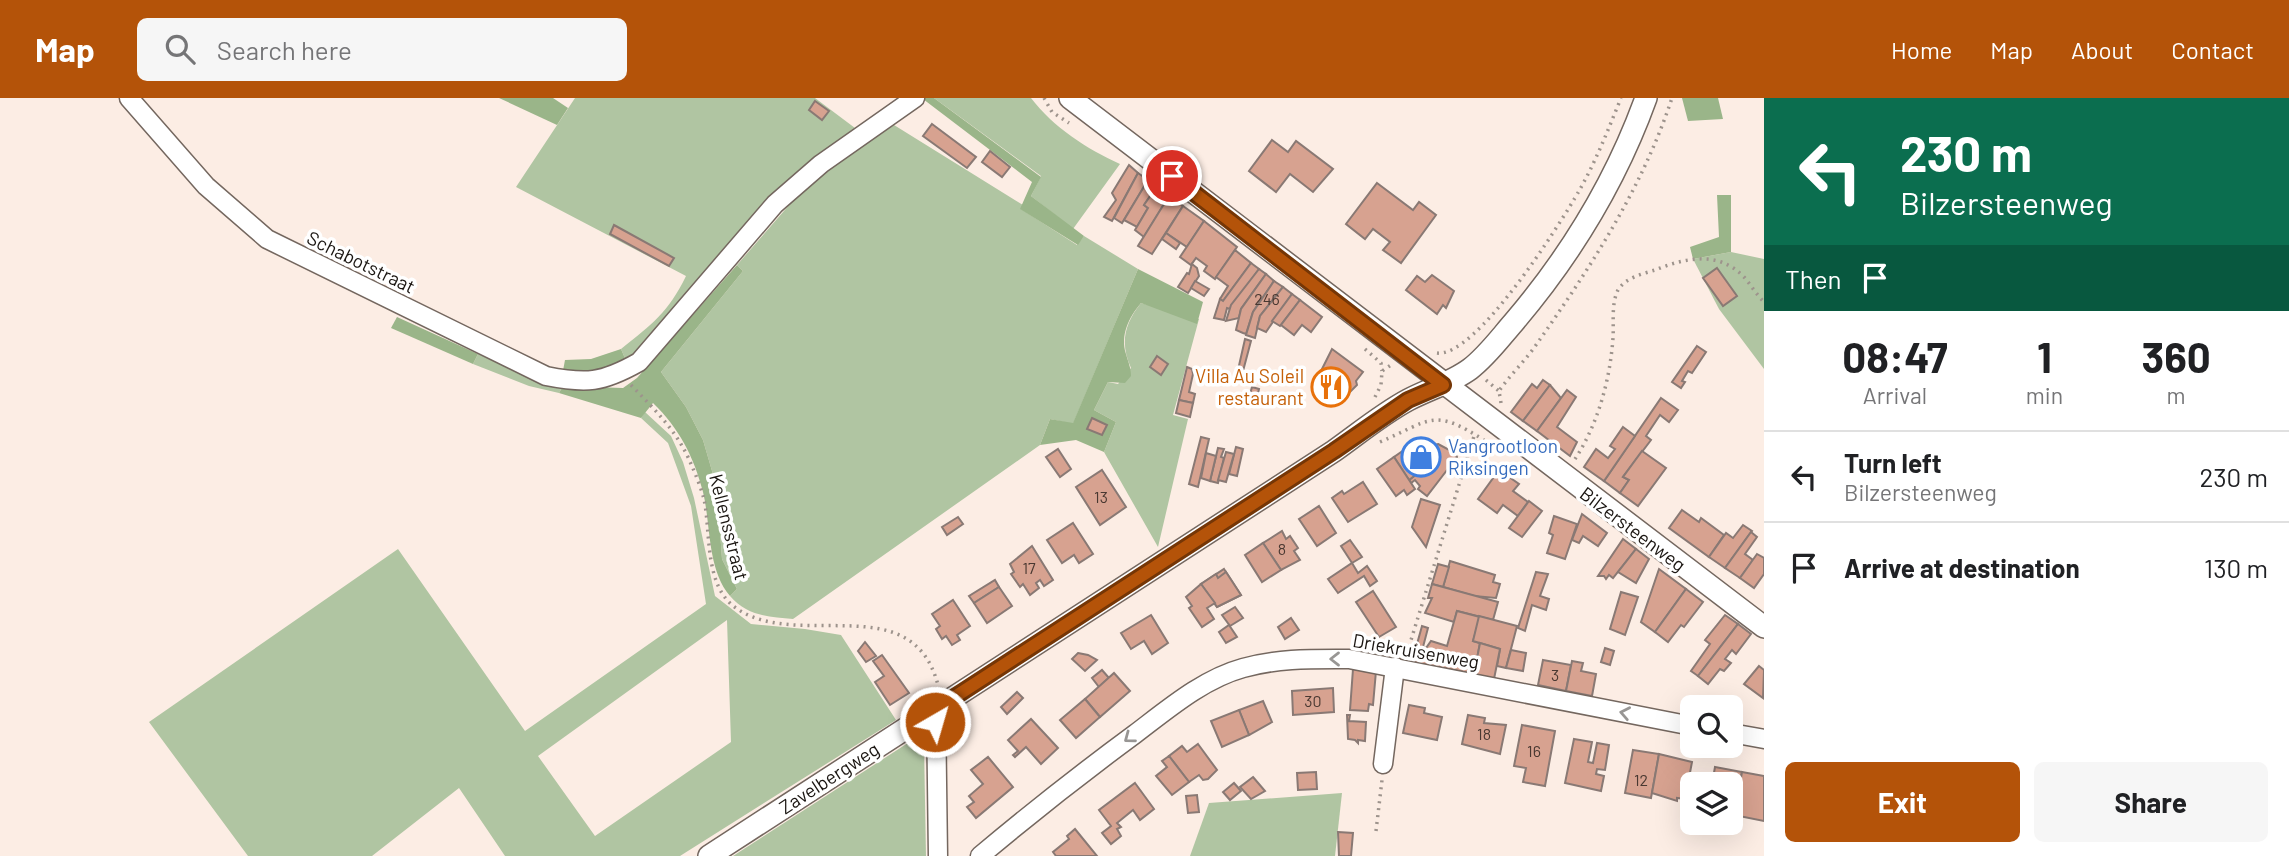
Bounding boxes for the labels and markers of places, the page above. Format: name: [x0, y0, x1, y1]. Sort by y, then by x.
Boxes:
pin: [1142, 146, 1202, 206]
place label: Villa Au Soleil restaurant: [1195, 364, 1304, 409]
restaurant icon: Villa Au Soleil restaurant: [1310, 366, 1352, 408]
place label: Vangrootloon Riksingen: [1448, 434, 1558, 479]
shop icon: Vangrootloon Riksingen: [1400, 436, 1442, 478]

